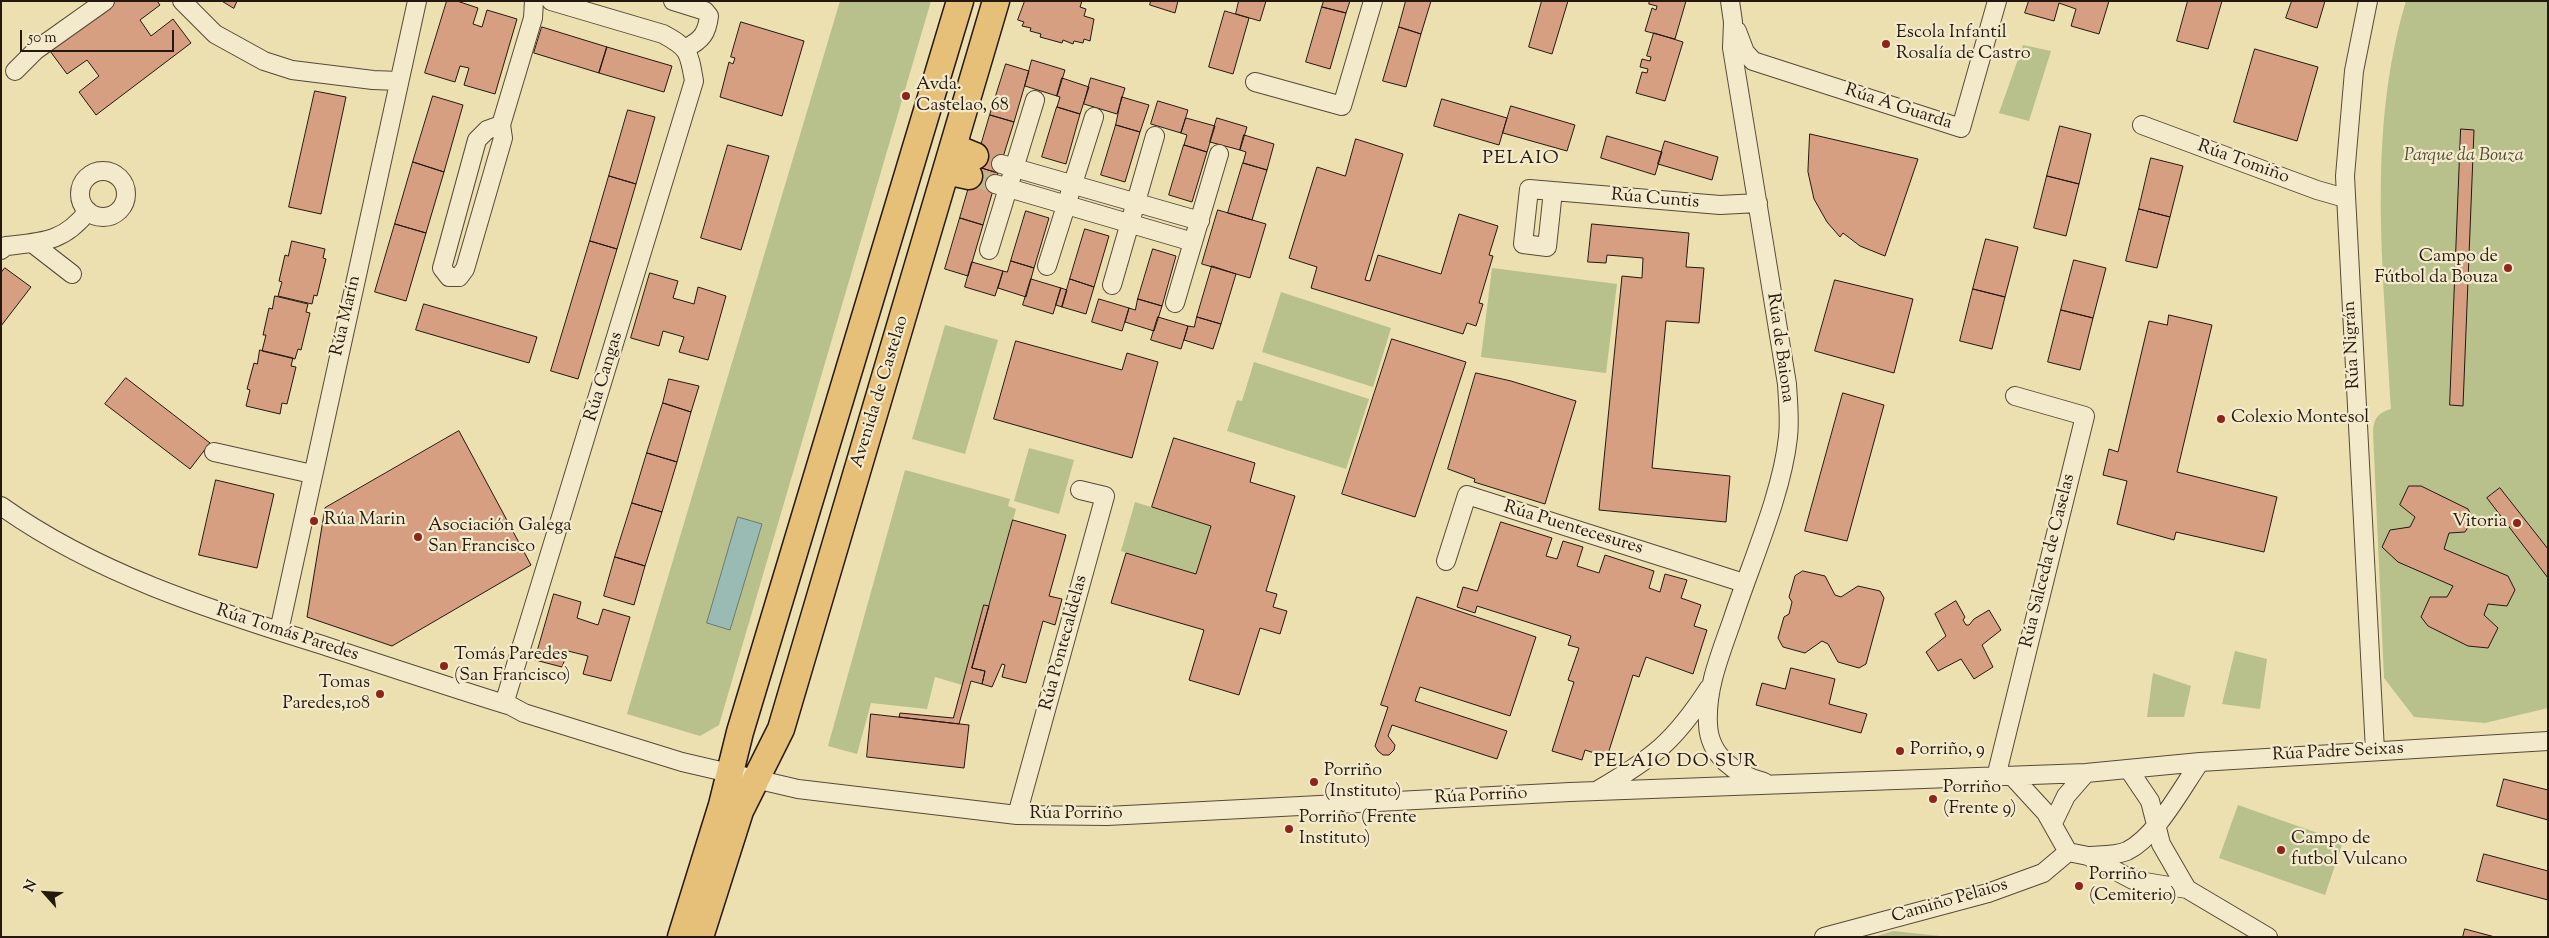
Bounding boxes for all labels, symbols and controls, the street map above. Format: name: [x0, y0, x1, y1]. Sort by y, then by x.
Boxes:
scale bar: [22, 20, 176, 52]
place label: Escola Infantil Rosalía de Castro: [1896, 23, 2030, 66]
text: 50 m: [28, 28, 57, 49]
marker: Escola Infantil Rosalía de Castro: [1880, 38, 1892, 50]
place label: Avda. Castelao, 68: [916, 75, 1009, 118]
street label: Rúa A Guarda: [1842, 80, 1954, 136]
marker: Avda. Castelao, 68: [900, 90, 912, 102]
street label: Rúa Tomiño: [2194, 136, 2292, 190]
park label: Parque da Bouza: [2404, 146, 2524, 168]
district label: PELAIO: [1481, 149, 1561, 171]
street label: Rúa Cuntis: [1610, 185, 1700, 215]
place label: Campo de Fútbol da Bouza: [2375, 247, 2498, 290]
marker: Campo de Fútbol da Bouza: [2502, 262, 2514, 274]
street label: Rúa Marín: [327, 274, 367, 358]
street label: Rúa de Baiona: [1761, 292, 1797, 404]
street label: Rúa Nigrán: [2340, 300, 2366, 390]
street label: Avenida de Castelao: [848, 313, 914, 471]
street label: Rúa Cangas: [581, 330, 629, 424]
place label: Colexio Montesol: [2231, 408, 2369, 430]
marker: Colexio Montesol: [2215, 413, 2227, 425]
street label: Rúa Salceda de Caselas: [2017, 472, 2081, 650]
street label: Rúa Puentecesures: [1501, 498, 1645, 560]
place label: Rúa Marin: [324, 510, 406, 532]
place label: Vitoria: [2452, 512, 2507, 534]
marker: Rúa Marin: [308, 515, 320, 527]
place label: Asociación Galega San Francisco: [428, 516, 572, 558]
marker: Vitoria: [2511, 517, 2523, 529]
marker: Asociación Galega San Francisco: [412, 531, 424, 543]
street label: Rúa Pontecaldelas: [1037, 573, 1093, 713]
street label: Rúa Tomás Paredes: [213, 601, 361, 667]
place label: Tomás Paredes (San Francisco): [454, 645, 570, 688]
marker: Tomás Paredes (San Francisco): [438, 660, 450, 672]
place label: Tomas Paredes,108: [283, 673, 370, 716]
marker: Tomas Paredes,108: [374, 688, 386, 700]
street label: Rúa Padre Seixas: [2272, 739, 2404, 767]
place label: Porriño, 9: [1910, 740, 1985, 762]
marker: Porriño, 9: [1894, 745, 1906, 757]
district label: PELAIO DO SUR: [1592, 752, 1760, 774]
place label: Porriño (Instituto): [1324, 761, 1401, 804]
marker: Porriño (Instituto): [1308, 776, 1320, 788]
place label: Porriño (Frente 9): [1943, 778, 2016, 821]
street label: Rúa Porriño: [1434, 784, 1528, 810]
marker: Porriño (Frente 9): [1927, 793, 1939, 805]
street label: Rúa Porriño: [1029, 804, 1123, 826]
place label: Porriño (Frente Instituto): [1299, 808, 1417, 851]
marker: Porriño (Frente Instituto): [1283, 823, 1295, 835]
place label: Campo de futbol Vulcano: [2291, 829, 2407, 872]
marker: Campo de futbol Vulcano: [2275, 844, 2287, 856]
place label: Porriño (Cemiterio): [2089, 865, 2177, 908]
north arrow: [20, 868, 70, 918]
street label: Camiño Pelaios: [1890, 875, 2010, 929]
text: N: [20, 877, 43, 896]
marker: Porriño (Cemiterio): [2073, 880, 2085, 892]

